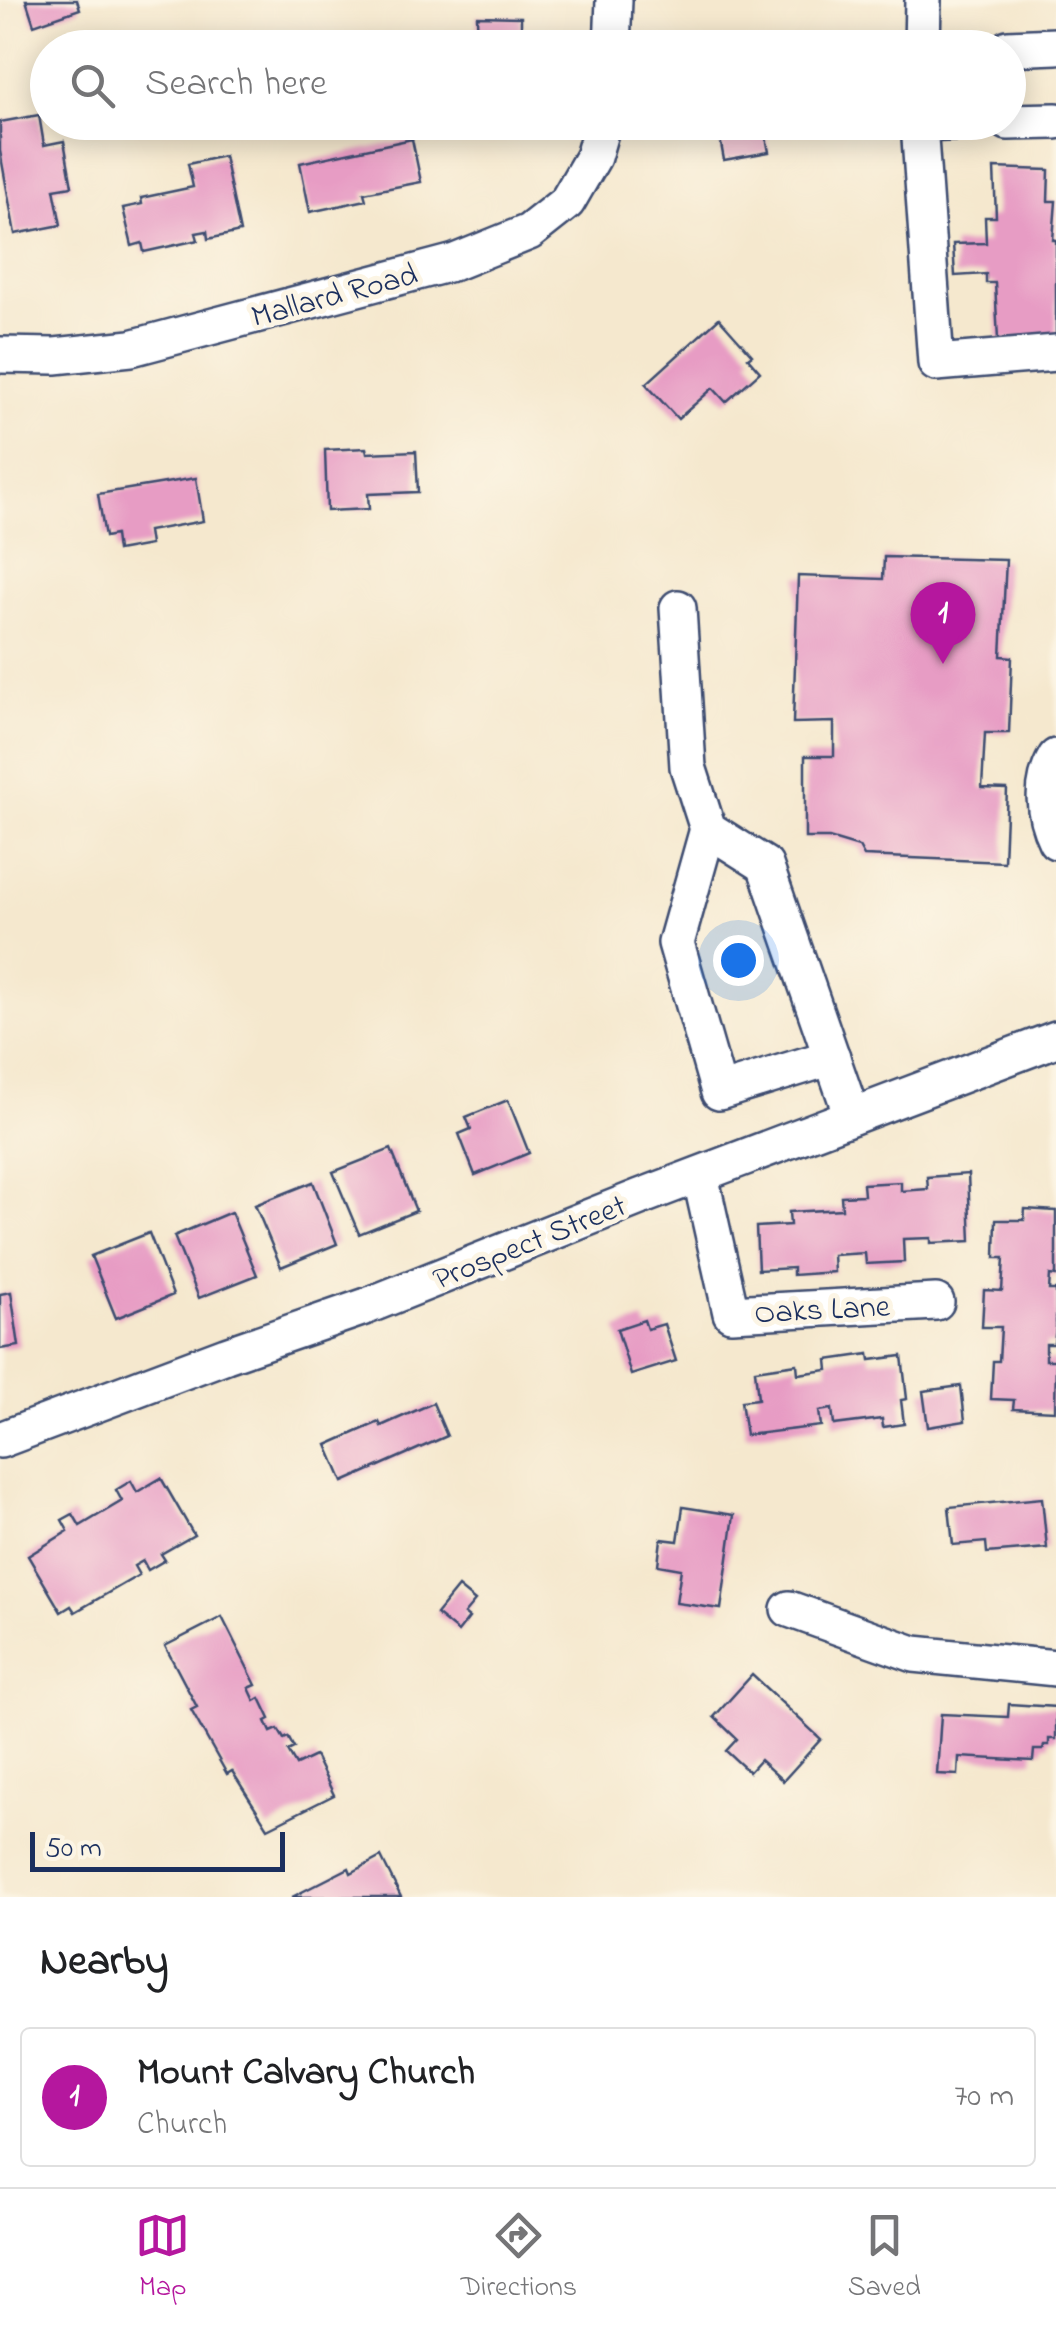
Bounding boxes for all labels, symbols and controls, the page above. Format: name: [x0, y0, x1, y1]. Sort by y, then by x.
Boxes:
search box: [30, 30, 1026, 140]
text: Search here: [145, 57, 327, 113]
icon: search: [65, 58, 120, 113]
street label: Mallard Road: [247, 253, 423, 342]
pin: 1: [910, 582, 976, 664]
your location: [713, 935, 764, 986]
street label: Prospect Street: [427, 1184, 634, 1304]
street label: Oaks Lane: [753, 1284, 892, 1339]
scale bar: [30, 1827, 285, 1872]
text: 50 m: [45, 1829, 102, 1870]
text: Nearby: [40, 1932, 168, 1993]
text: Mount Calvary Church: [137, 2046, 475, 2102]
text: 1: [69, 2074, 80, 2121]
text: 70 m: [954, 2074, 1014, 2121]
text: Church: [137, 2102, 227, 2149]
tab: Map: [135, 2208, 190, 2309]
tab: Directions: [461, 2208, 577, 2309]
tab: Saved: [848, 2208, 921, 2309]

